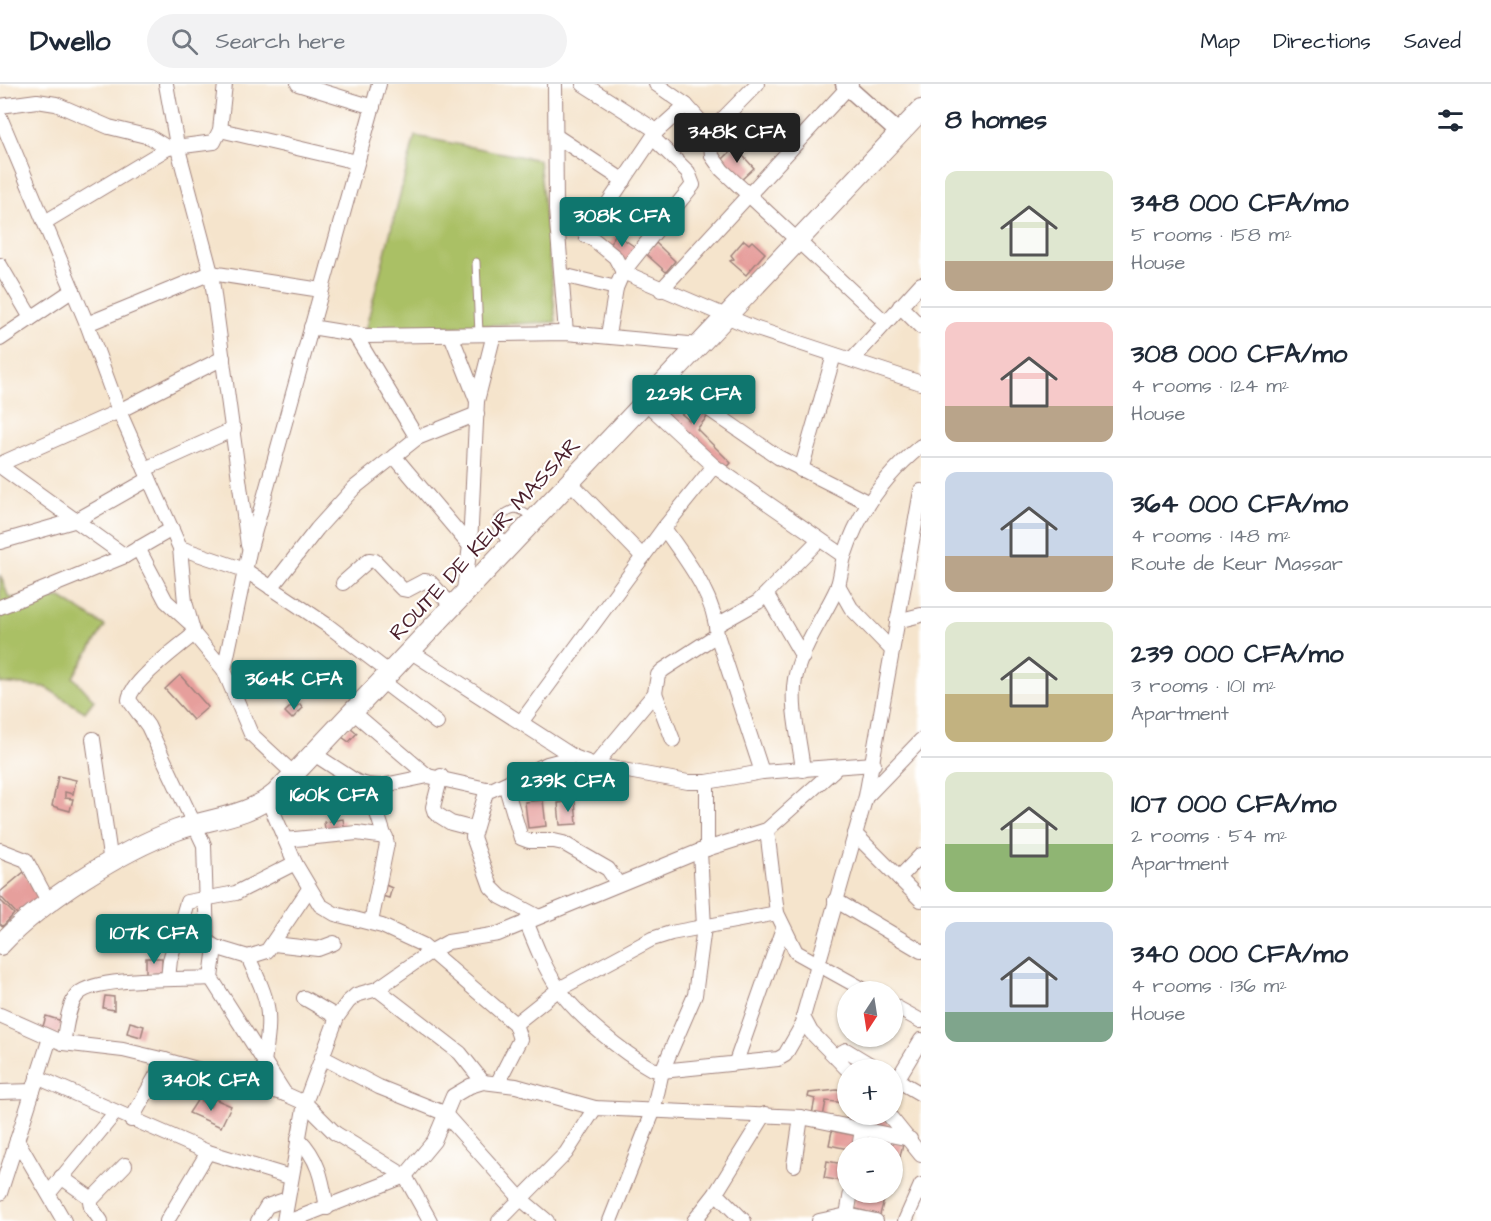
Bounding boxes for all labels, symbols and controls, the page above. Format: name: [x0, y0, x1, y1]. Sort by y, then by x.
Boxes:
search box: [147, 14, 567, 68]
text: Dwello: [30, 22, 111, 61]
icon: search: [168, 25, 201, 58]
text: Search here: [216, 26, 345, 57]
text: Map: [1200, 27, 1240, 56]
text: Directions: [1273, 27, 1371, 56]
text: Saved: [1404, 27, 1461, 56]
text: 8 homes: [945, 102, 1047, 138]
icon: filters: [1434, 104, 1467, 137]
pin: 348K CFA: [675, 113, 799, 164]
text: 348K CFA: [688, 118, 786, 146]
text: 348 000 CFA/mo: [1131, 185, 1349, 221]
icon: home: [993, 195, 1065, 267]
pin: 308K CFA: [560, 197, 684, 248]
text: 308K CFA: [574, 202, 670, 230]
text: 5 rooms · 158 m²: [1131, 221, 1292, 249]
text: House: [1131, 249, 1185, 277]
text: 308 000 CFA/mo: [1131, 336, 1347, 372]
icon: home: [993, 346, 1065, 418]
text: 4 rooms · 124 m²: [1131, 372, 1289, 400]
pin: 229K CFA: [632, 375, 756, 426]
text: 229K CFA: [646, 380, 742, 408]
text: House: [1131, 400, 1185, 428]
street label: ROUTE DE KEUR MASSAR: [382, 430, 588, 648]
text: 364 000 CFA/mo: [1131, 486, 1348, 522]
icon: home: [993, 496, 1065, 568]
text: 4 rooms · 148 m²: [1131, 522, 1291, 550]
text: Route de Keur Massar: [1131, 550, 1343, 578]
text: 239 000 CFA/mo: [1131, 636, 1344, 672]
icon: home: [993, 646, 1065, 718]
pin: 364K CFA: [232, 660, 356, 711]
text: 364K CFA: [245, 665, 343, 693]
text: 3 rooms · 101 m²: [1131, 672, 1276, 700]
text: Apartment: [1131, 700, 1229, 728]
pin: 239K CFA: [506, 762, 630, 813]
text: 239K CFA: [521, 767, 615, 795]
pin: 160K CFA: [272, 776, 396, 827]
text: 160K CFA: [290, 781, 378, 809]
text: 107 000 CFA/mo: [1131, 786, 1337, 822]
icon: home: [993, 796, 1065, 868]
text: 2 rooms · 54 m²: [1131, 822, 1287, 850]
text: Apartment: [1131, 850, 1229, 878]
pin: 107K CFA: [92, 914, 216, 965]
text: 107K CFA: [110, 919, 198, 947]
text: 340 000 CFA/mo: [1131, 936, 1348, 972]
icon: home: [993, 946, 1065, 1018]
text: 4 rooms · 136 m²: [1131, 972, 1287, 1000]
north arrow: [837, 981, 903, 1047]
map controls: [837, 981, 903, 1203]
text: House: [1131, 1000, 1185, 1028]
button: +: [837, 1059, 903, 1125]
pin: 340K CFA: [149, 1061, 273, 1112]
text: 340K CFA: [162, 1066, 260, 1094]
button: −: [837, 1137, 903, 1203]

